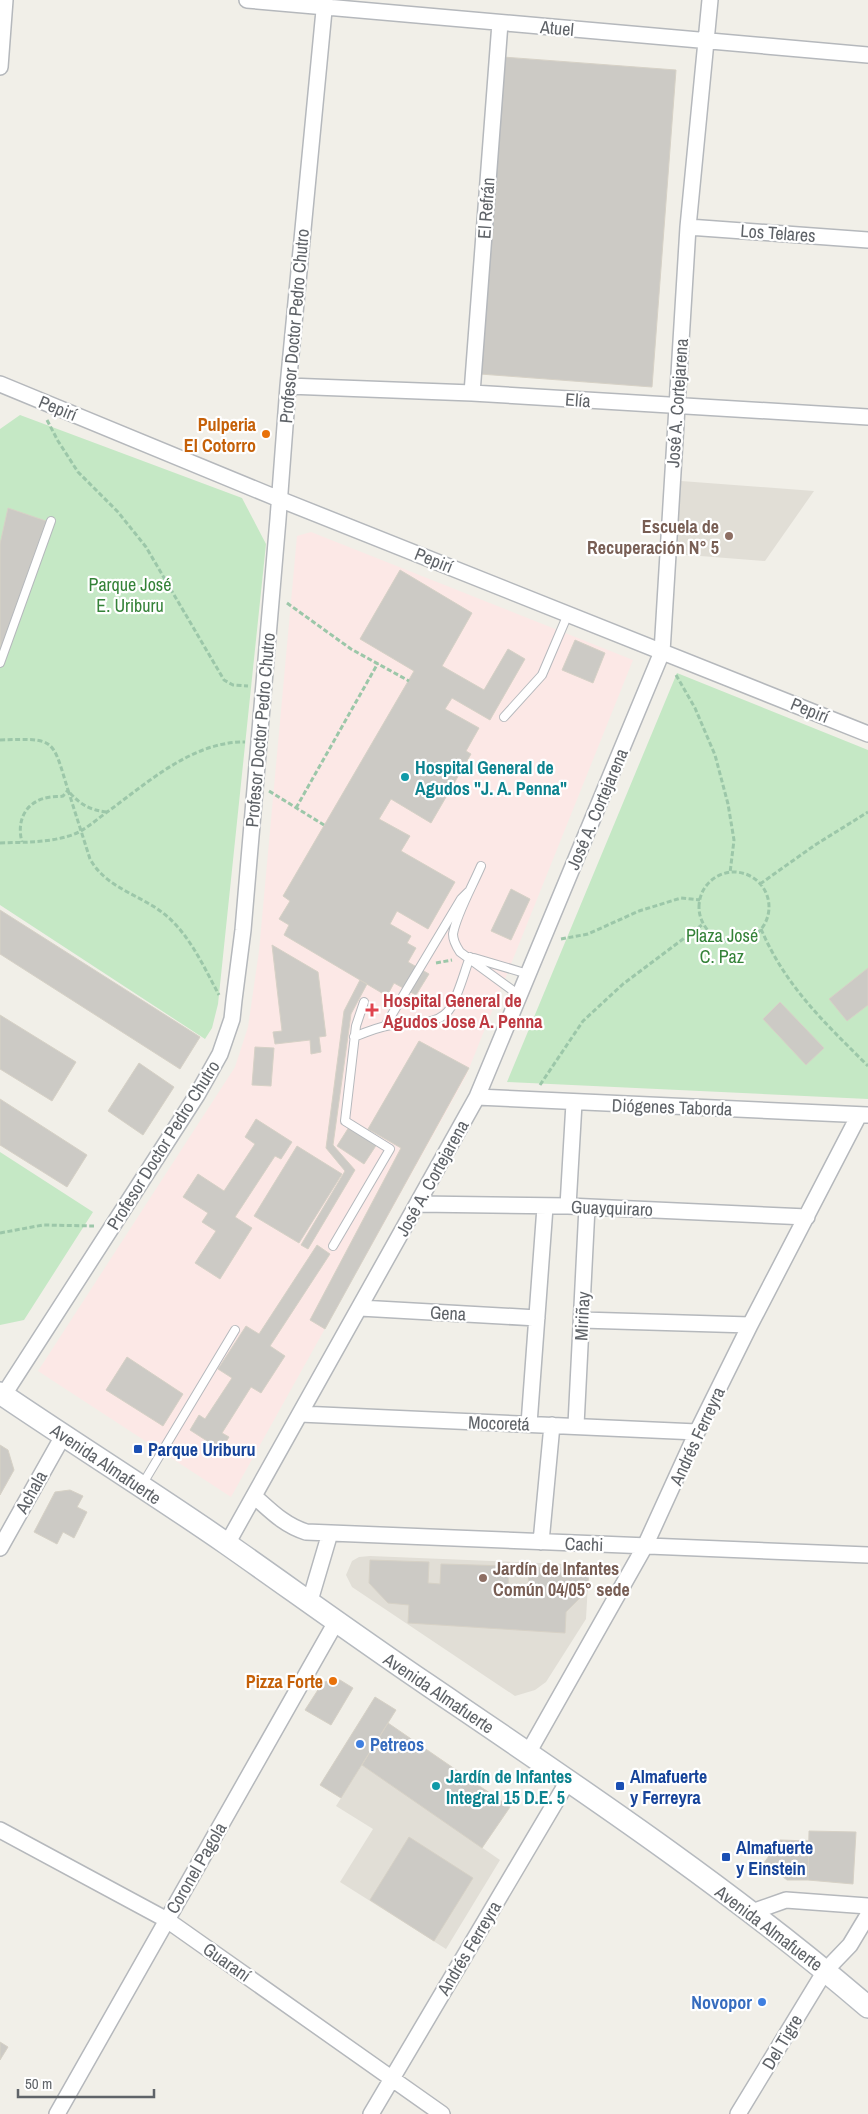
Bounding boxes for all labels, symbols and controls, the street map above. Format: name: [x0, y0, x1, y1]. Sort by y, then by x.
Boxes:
street label: Atuel: [538, 14, 575, 42]
street label: El Refrán: [471, 176, 501, 240]
street label: Los Telares: [740, 218, 816, 248]
street label: Profesor Doctor Pedro Chutro: [273, 228, 315, 424]
street label: José A. Cortejarena: [660, 337, 694, 469]
street label: Elía: [564, 387, 592, 413]
street label: Pepirí: [35, 389, 82, 427]
place label: Pulperia El Cotorro: [184, 412, 257, 458]
marker: Pulperia El Cotorro: [260, 428, 272, 440]
place label: Escuela de Recuperación N° 5: [587, 514, 719, 560]
marker: Escuela de Recuperación N° 5: [723, 530, 735, 542]
street label: Pepirí: [411, 541, 458, 579]
park label: Parque José E. Uriburu: [89, 572, 171, 618]
street label: Profesor Doctor Pedro Chutro: [239, 632, 281, 828]
street label: Pepirí: [787, 691, 834, 729]
street label: José A. Cortejarena: [560, 744, 634, 874]
place label: Hospital General de Agudos "J. A. Penna": [415, 755, 567, 801]
marker: Hospital General de Agudos "J. A. Penna": [399, 771, 411, 783]
park label: Plaza José C. Paz: [686, 923, 758, 969]
place label: Hospital General de Agudos Jose A. Penna: [383, 988, 543, 1034]
marker: Hospital General de Agudos Jose A. Penna: [365, 1003, 379, 1017]
street label: Profesor Doctor Pedro Chutro: [101, 1056, 225, 1234]
street label: Diógenes Taborda: [611, 1092, 733, 1122]
street label: José A. Cortejarena: [390, 1115, 474, 1241]
street label: Guayquiraro: [571, 1194, 653, 1222]
street label: Miriñay: [568, 1290, 596, 1341]
street label: Gena: [429, 1300, 467, 1326]
street label: Andrés Ferreyra: [663, 1383, 731, 1490]
street label: Mocoretá: [468, 1409, 530, 1437]
street label: Avenida Almafuerte: [45, 1417, 166, 1510]
place label: Parque Uriburu: [148, 1437, 255, 1462]
marker: Parque Uriburu: [132, 1443, 144, 1455]
street label: Achala: [9, 1466, 53, 1519]
street label: Cachi: [564, 1531, 604, 1557]
place label: Jardín de Infantes Común 04/05° sede: [493, 1556, 630, 1602]
marker: Jardín de Infantes Común 04/05° sede: [477, 1572, 489, 1584]
street label: Avenida Almafuerte: [378, 1646, 499, 1739]
place label: Pizza Forte: [246, 1669, 323, 1694]
marker: Pizza Forte: [327, 1675, 339, 1687]
place label: Petreos: [370, 1732, 424, 1757]
marker: Petreos: [354, 1738, 366, 1750]
place label: Jardín de Infantes Integral 15 D.E. 5: [446, 1764, 572, 1810]
place label: Almafuerte y Ferreyra: [630, 1764, 707, 1810]
marker: Jardín de Infantes Integral 15 D.E. 5: [430, 1780, 442, 1792]
marker: Almafuerte y Ferreyra: [614, 1780, 626, 1792]
street label: Coronel Pagola: [160, 1818, 232, 1918]
place label: Almafuerte y Einstein: [736, 1835, 813, 1881]
marker: Almafuerte y Einstein: [720, 1851, 732, 1863]
street label: Avenida Almafuerte: [709, 1879, 828, 1977]
street label: Andrés Ferreyra: [430, 1896, 507, 2001]
street label: Guaraní: [198, 1936, 257, 1988]
place label: Novopor: [691, 1990, 752, 2015]
marker: Novopor: [756, 1996, 768, 2008]
street label: Del Tigre: [756, 2010, 808, 2074]
scale bar: [18, 2066, 154, 2098]
text: 50 m: [25, 2073, 52, 2094]

